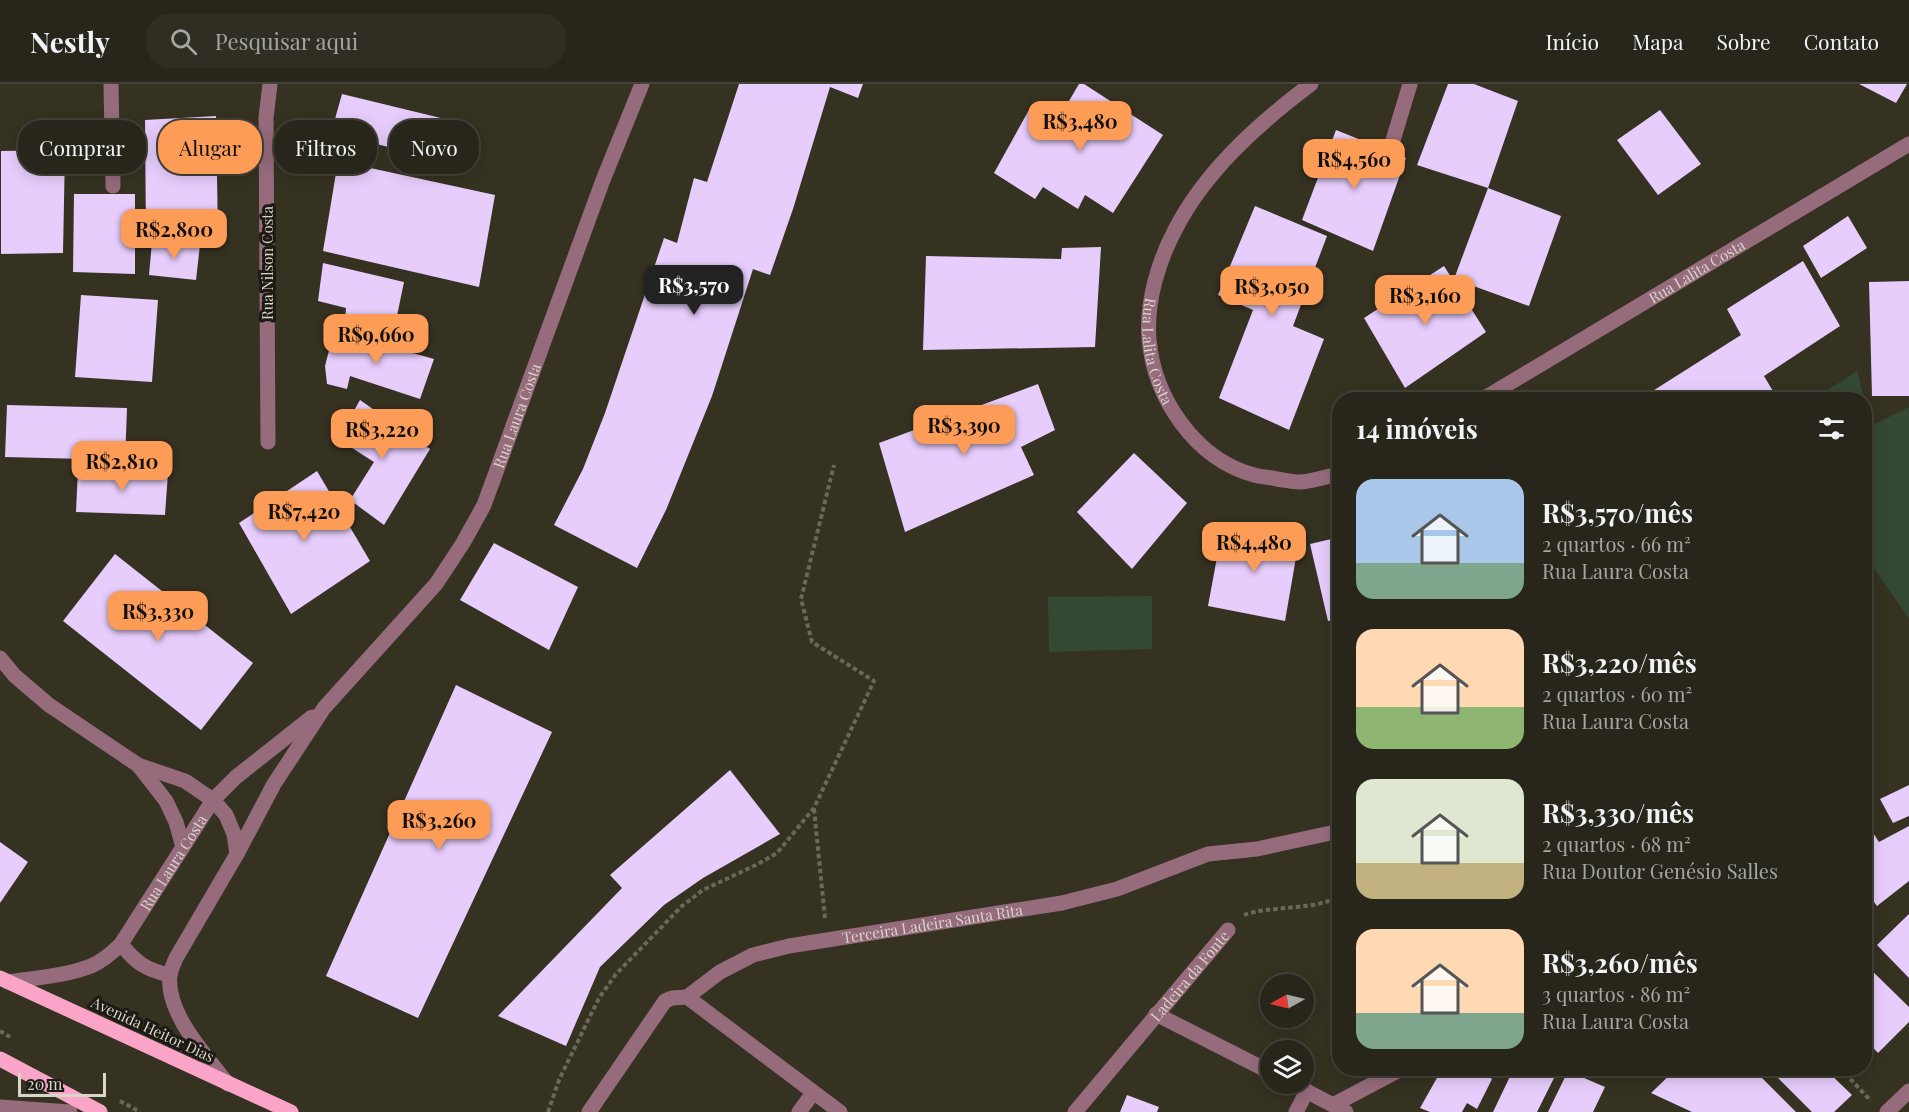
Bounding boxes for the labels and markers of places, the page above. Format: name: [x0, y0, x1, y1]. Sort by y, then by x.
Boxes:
pin: R$3,480: [1025, 101, 1135, 152]
pin: R$4,560: [1299, 139, 1409, 190]
pin: R$2,800: [119, 209, 229, 260]
pin: R$3,570: [639, 265, 749, 316]
pin: R$3,050: [1217, 266, 1327, 317]
pin: R$3,160: [1370, 275, 1480, 326]
pin: R$9,660: [321, 314, 431, 365]
pin: R$3,390: [909, 405, 1019, 456]
pin: R$3,220: [327, 409, 437, 460]
pin: R$2,810: [67, 441, 177, 492]
pin: R$7,420: [249, 491, 359, 542]
pin: R$4,480: [1199, 522, 1309, 573]
pin: R$3,330: [103, 591, 213, 642]
pin: R$3,260: [384, 800, 494, 851]

